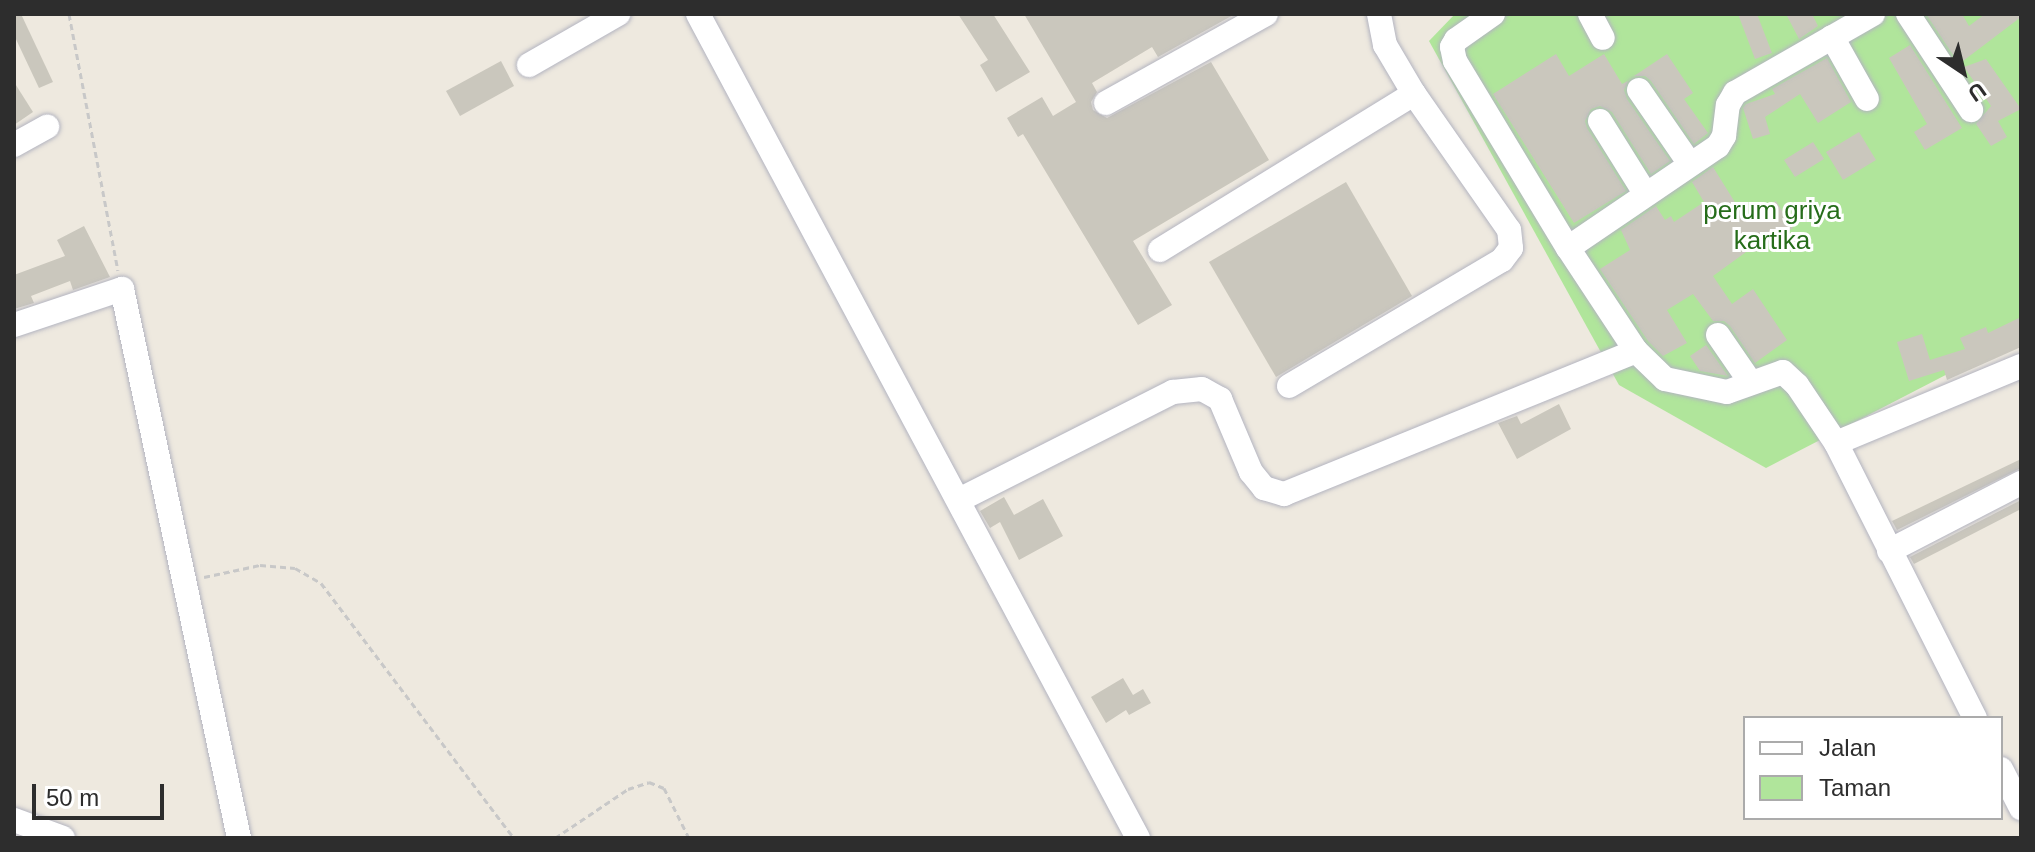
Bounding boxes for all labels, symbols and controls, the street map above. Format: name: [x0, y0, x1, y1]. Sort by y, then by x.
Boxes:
north arrow: [1923, 32, 2003, 112]
text: U: [1963, 77, 1991, 107]
park label: perum griya kartika: [1703, 195, 1841, 256]
legend: [1743, 716, 2003, 820]
text: Jalan: [1819, 734, 1876, 761]
scale bar: [36, 768, 168, 818]
text: Taman: [1819, 774, 1891, 801]
text: 50 m: [46, 784, 99, 811]

